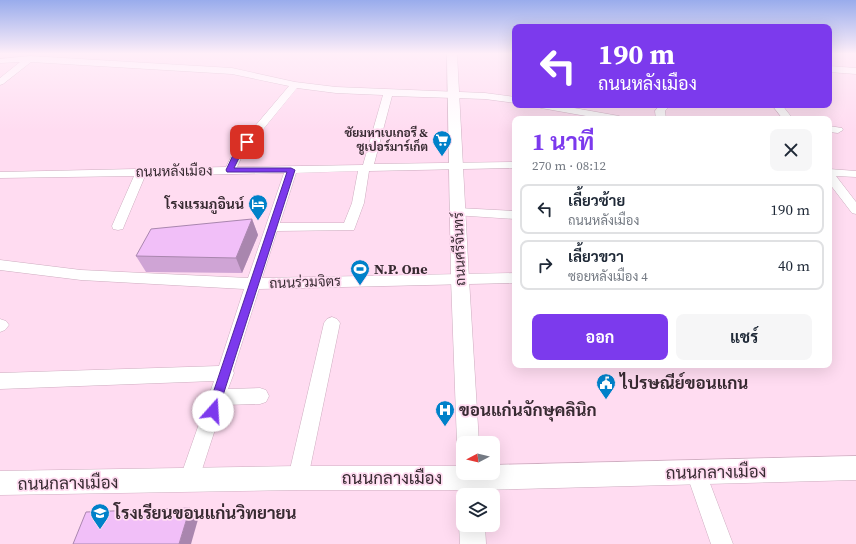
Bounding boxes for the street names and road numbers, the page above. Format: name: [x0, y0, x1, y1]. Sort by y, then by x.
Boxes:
street label: ถนนหลังเมือง: [135, 160, 213, 182]
street label: ถนนศรีจันทร์: [448, 212, 470, 286]
street label: ถนนร่วมจิตร: [269, 271, 341, 293]
street label: ถนนกลางเมือง: [666, 459, 766, 485]
street label: ถนนกลางเมือง: [342, 466, 442, 490]
street label: ถนนกลางเมือง: [18, 470, 118, 496]

